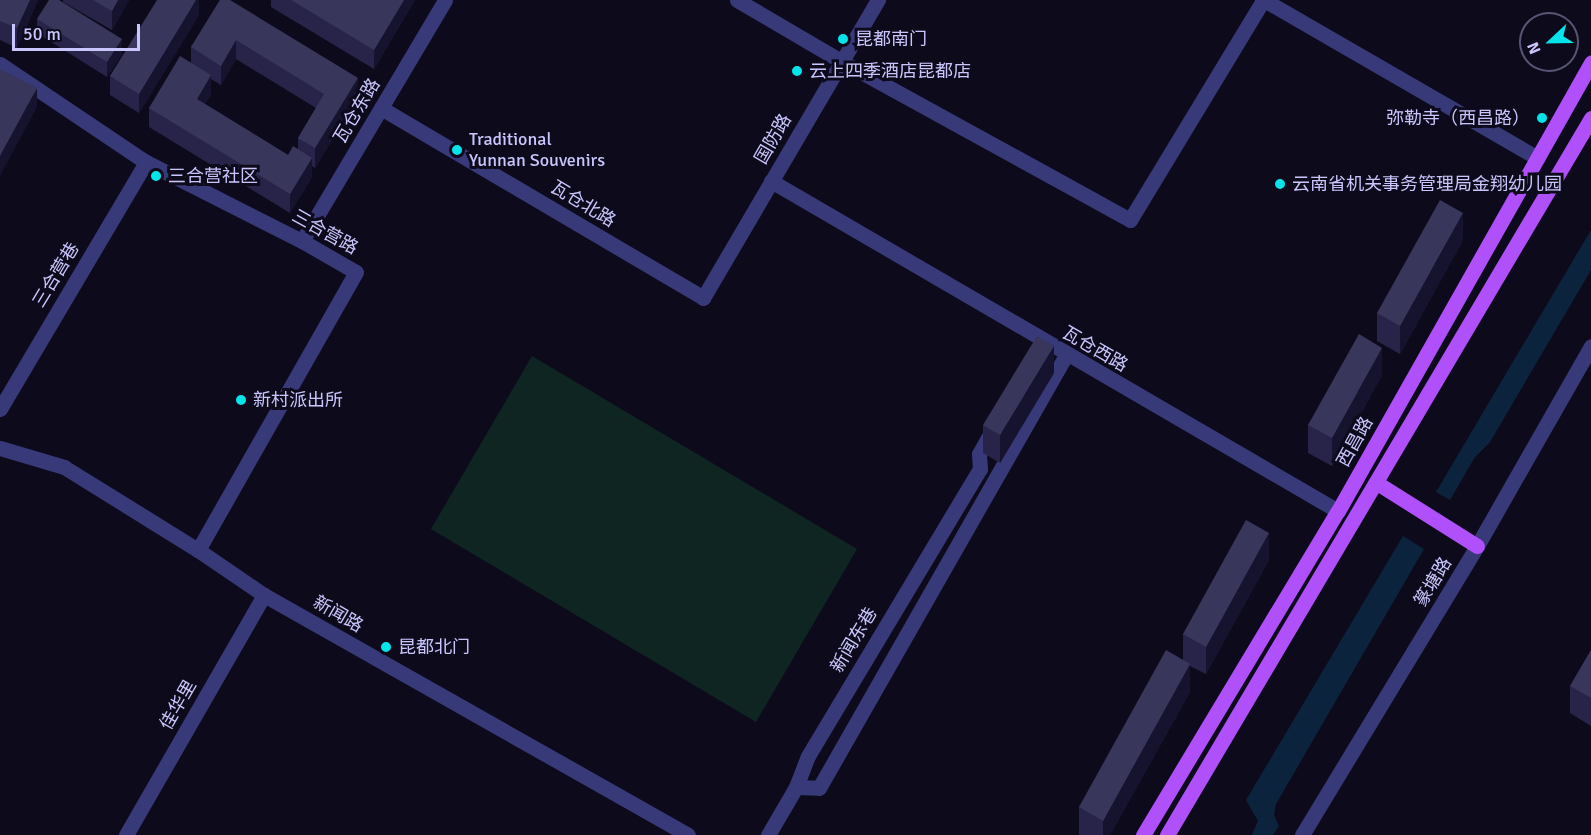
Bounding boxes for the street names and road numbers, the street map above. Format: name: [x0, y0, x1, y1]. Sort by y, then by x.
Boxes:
street label: 瓦仓东路: [329, 75, 385, 147]
street label: 国防路: [750, 110, 796, 168]
street label: 瓦仓北路: [547, 176, 619, 232]
street label: 三合营路: [288, 205, 362, 259]
street label: 三合营巷: [28, 239, 84, 311]
street label: 瓦仓西路: [1058, 322, 1132, 376]
street label: 西昌路: [1332, 413, 1378, 471]
street label: 篆塘路: [1410, 553, 1456, 611]
street label: 新闻路: [309, 591, 367, 637]
street label: 新闻东巷: [826, 604, 882, 676]
street label: 佳华里: [155, 676, 201, 734]

